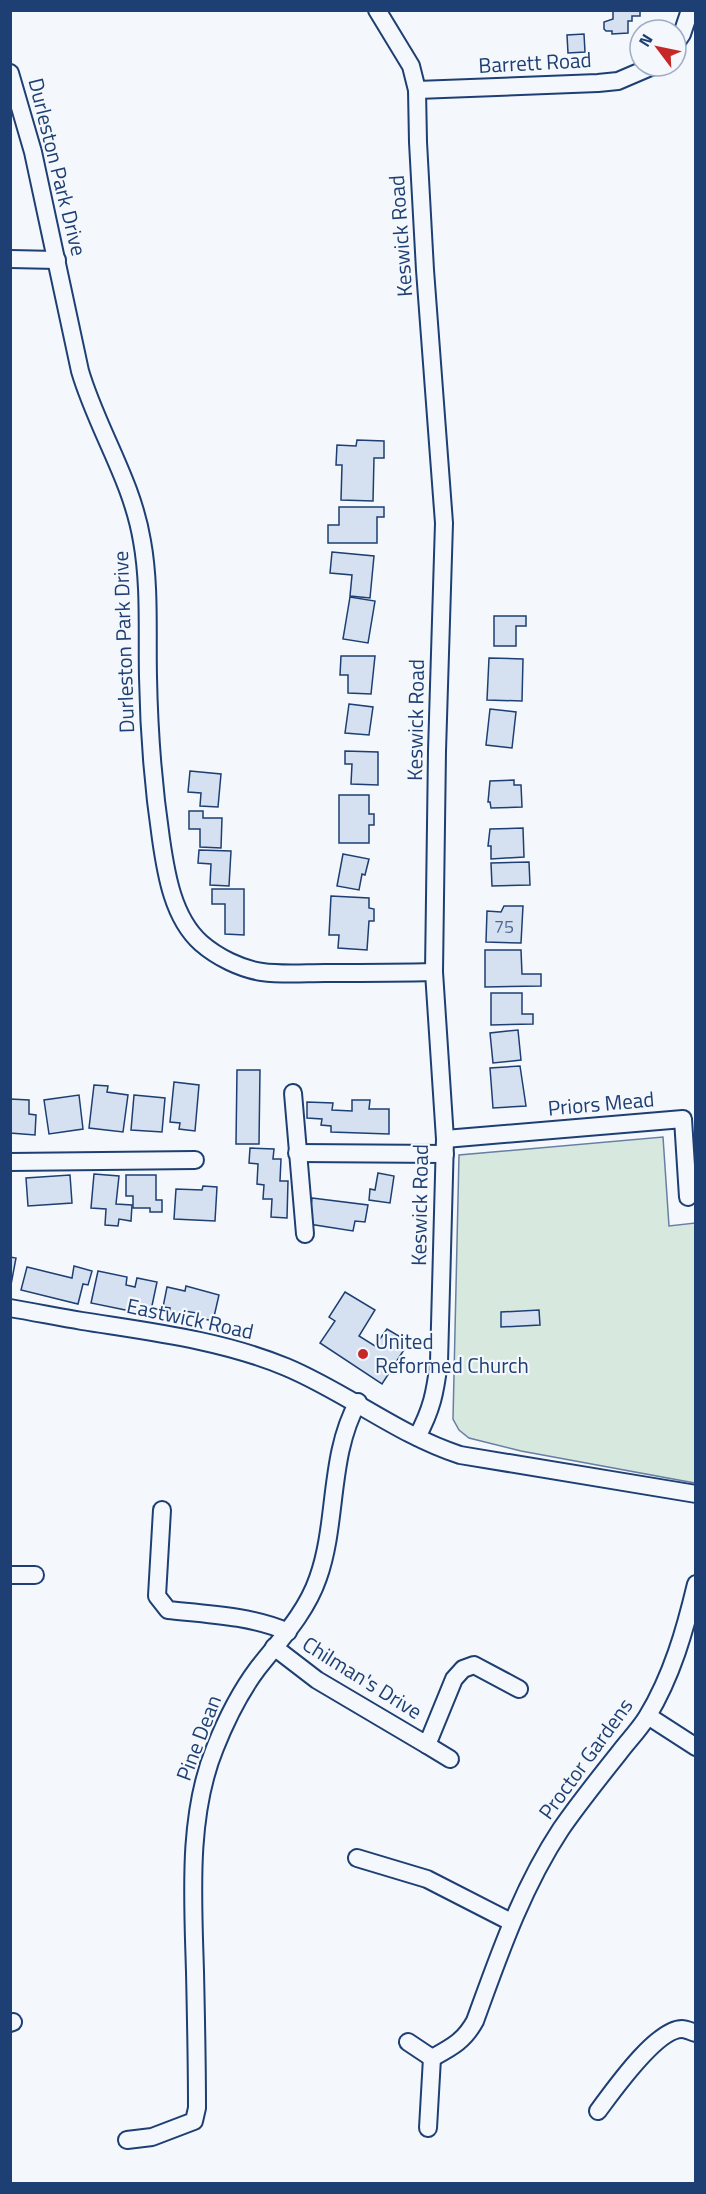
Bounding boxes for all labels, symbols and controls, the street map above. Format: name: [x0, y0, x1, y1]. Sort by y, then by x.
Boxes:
north arrow: [628, 18, 688, 78]
text: N: [632, 29, 658, 51]
street label: Barrett Road: [478, 43, 592, 81]
street label: Durleston Park Drive: [20, 74, 96, 259]
street label: Keswick Road: [380, 174, 420, 298]
street label: Durleston Park Drive: [104, 550, 142, 734]
street label: Keswick Road: [398, 659, 432, 781]
house number: 75: [494, 913, 514, 940]
street label: Priors Mead: [546, 1082, 656, 1124]
street label: Keswick Road: [402, 1144, 436, 1266]
street label: Eastwick Road: [124, 1289, 257, 1347]
place label: United Reformed Church: [375, 1325, 529, 1381]
marker: United Reformed Church: [356, 1347, 370, 1361]
street label: Chilman's Drive: [296, 1628, 429, 1727]
street label: Pine Dean: [167, 1690, 229, 1785]
street label: Proctor Gardens: [530, 1691, 640, 1826]

